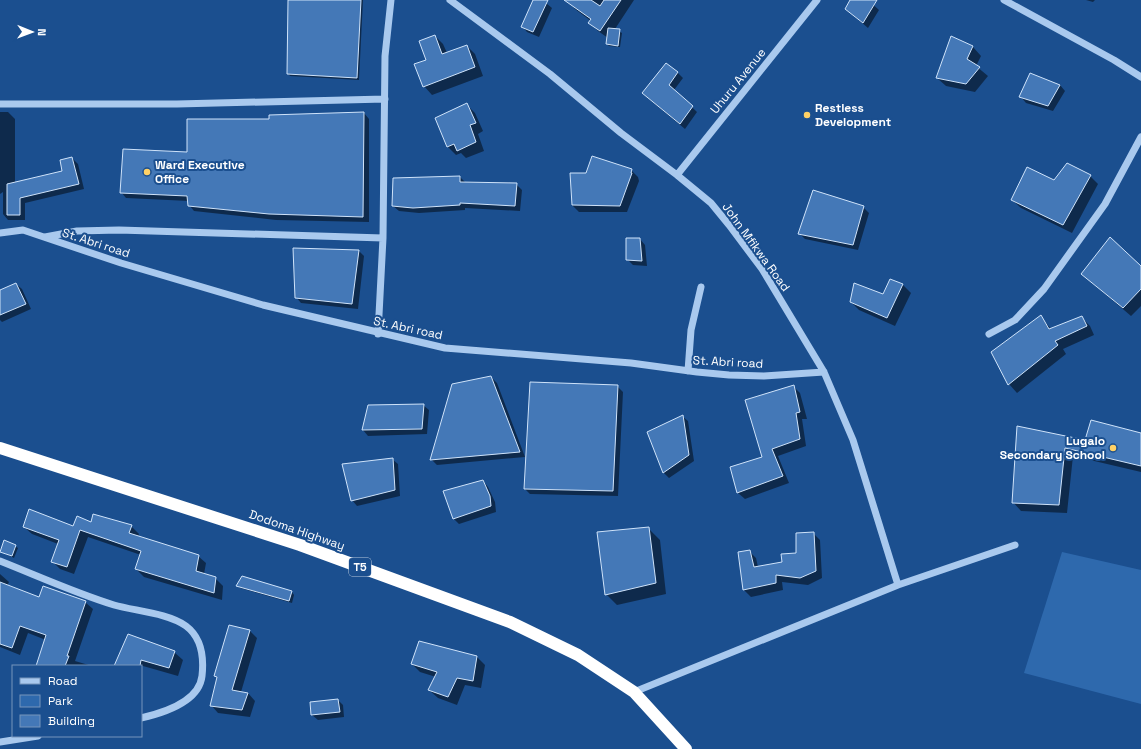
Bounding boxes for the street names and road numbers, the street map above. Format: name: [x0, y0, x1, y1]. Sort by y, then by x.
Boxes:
street label: Uhuru Avenue: [707, 45, 769, 117]
street label: John Mfikwa Road: [718, 200, 794, 294]
street label: St. Abri road: [60, 225, 132, 261]
street label: St. Abri road: [372, 313, 444, 343]
street label: St. Abri road: [692, 352, 764, 372]
street label: Dodoma Highway: [247, 506, 347, 554]
road number: T5: [349, 558, 371, 576]

